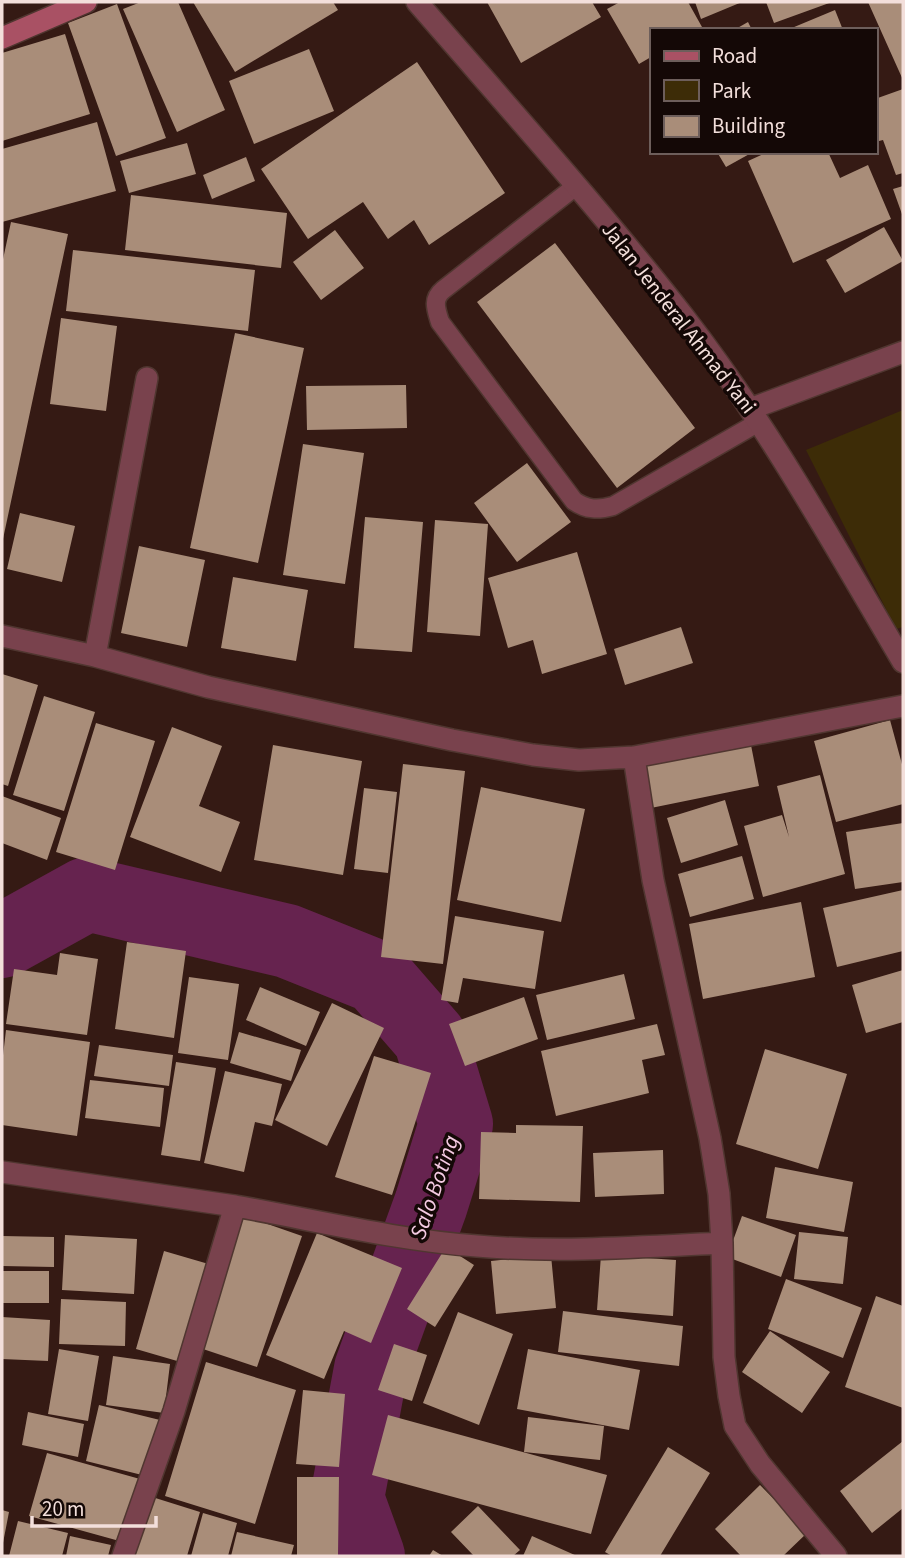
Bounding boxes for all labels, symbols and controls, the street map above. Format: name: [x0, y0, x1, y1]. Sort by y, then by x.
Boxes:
legend: [650, 28, 877, 154]
text: Road: [712, 41, 757, 71]
text: Park: [712, 76, 752, 106]
text: Building: [712, 111, 786, 141]
street label: Jalan Jenderal Ahmad Yani: [595, 216, 763, 420]
water label: Salo Boting: [401, 1131, 468, 1244]
scale bar: [32, 1484, 156, 1528]
text: 20 m: [42, 1494, 84, 1524]

